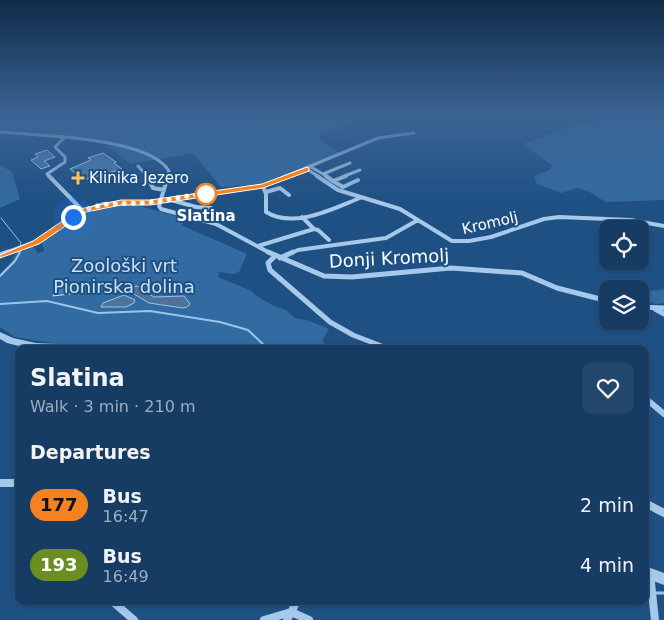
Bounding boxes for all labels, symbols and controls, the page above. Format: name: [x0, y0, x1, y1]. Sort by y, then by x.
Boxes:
place label: Klinika Jezero: [89, 169, 189, 187]
marker: Klinika Jezero: [71, 171, 85, 185]
marker: Slatina: [195, 183, 217, 205]
your location: [61, 205, 86, 230]
place label: Slatina: [176, 207, 236, 225]
street label: Kromolj: [460, 208, 520, 238]
map controls: [599, 220, 649, 330]
button: locate: [599, 220, 649, 270]
street label: Donji Kromolj: [328, 244, 450, 272]
park label: Zoološki vrt Pionirska dolina: [53, 255, 195, 297]
button: layers: [599, 280, 649, 330]
button: heart: [582, 362, 634, 414]
text: Slatina: [30, 364, 125, 392]
text: Walk · 3 min · 210 m: [30, 397, 195, 416]
text: Departures: [30, 441, 151, 463]
text: Bus: [103, 485, 142, 507]
text: 177: [40, 494, 78, 515]
text: 2 min: [580, 494, 634, 516]
text: 16:47: [103, 507, 149, 526]
text: Bus: [103, 545, 142, 567]
text: 193: [40, 554, 78, 575]
text: 4 min: [580, 554, 634, 576]
text: 16:49: [103, 567, 149, 586]

